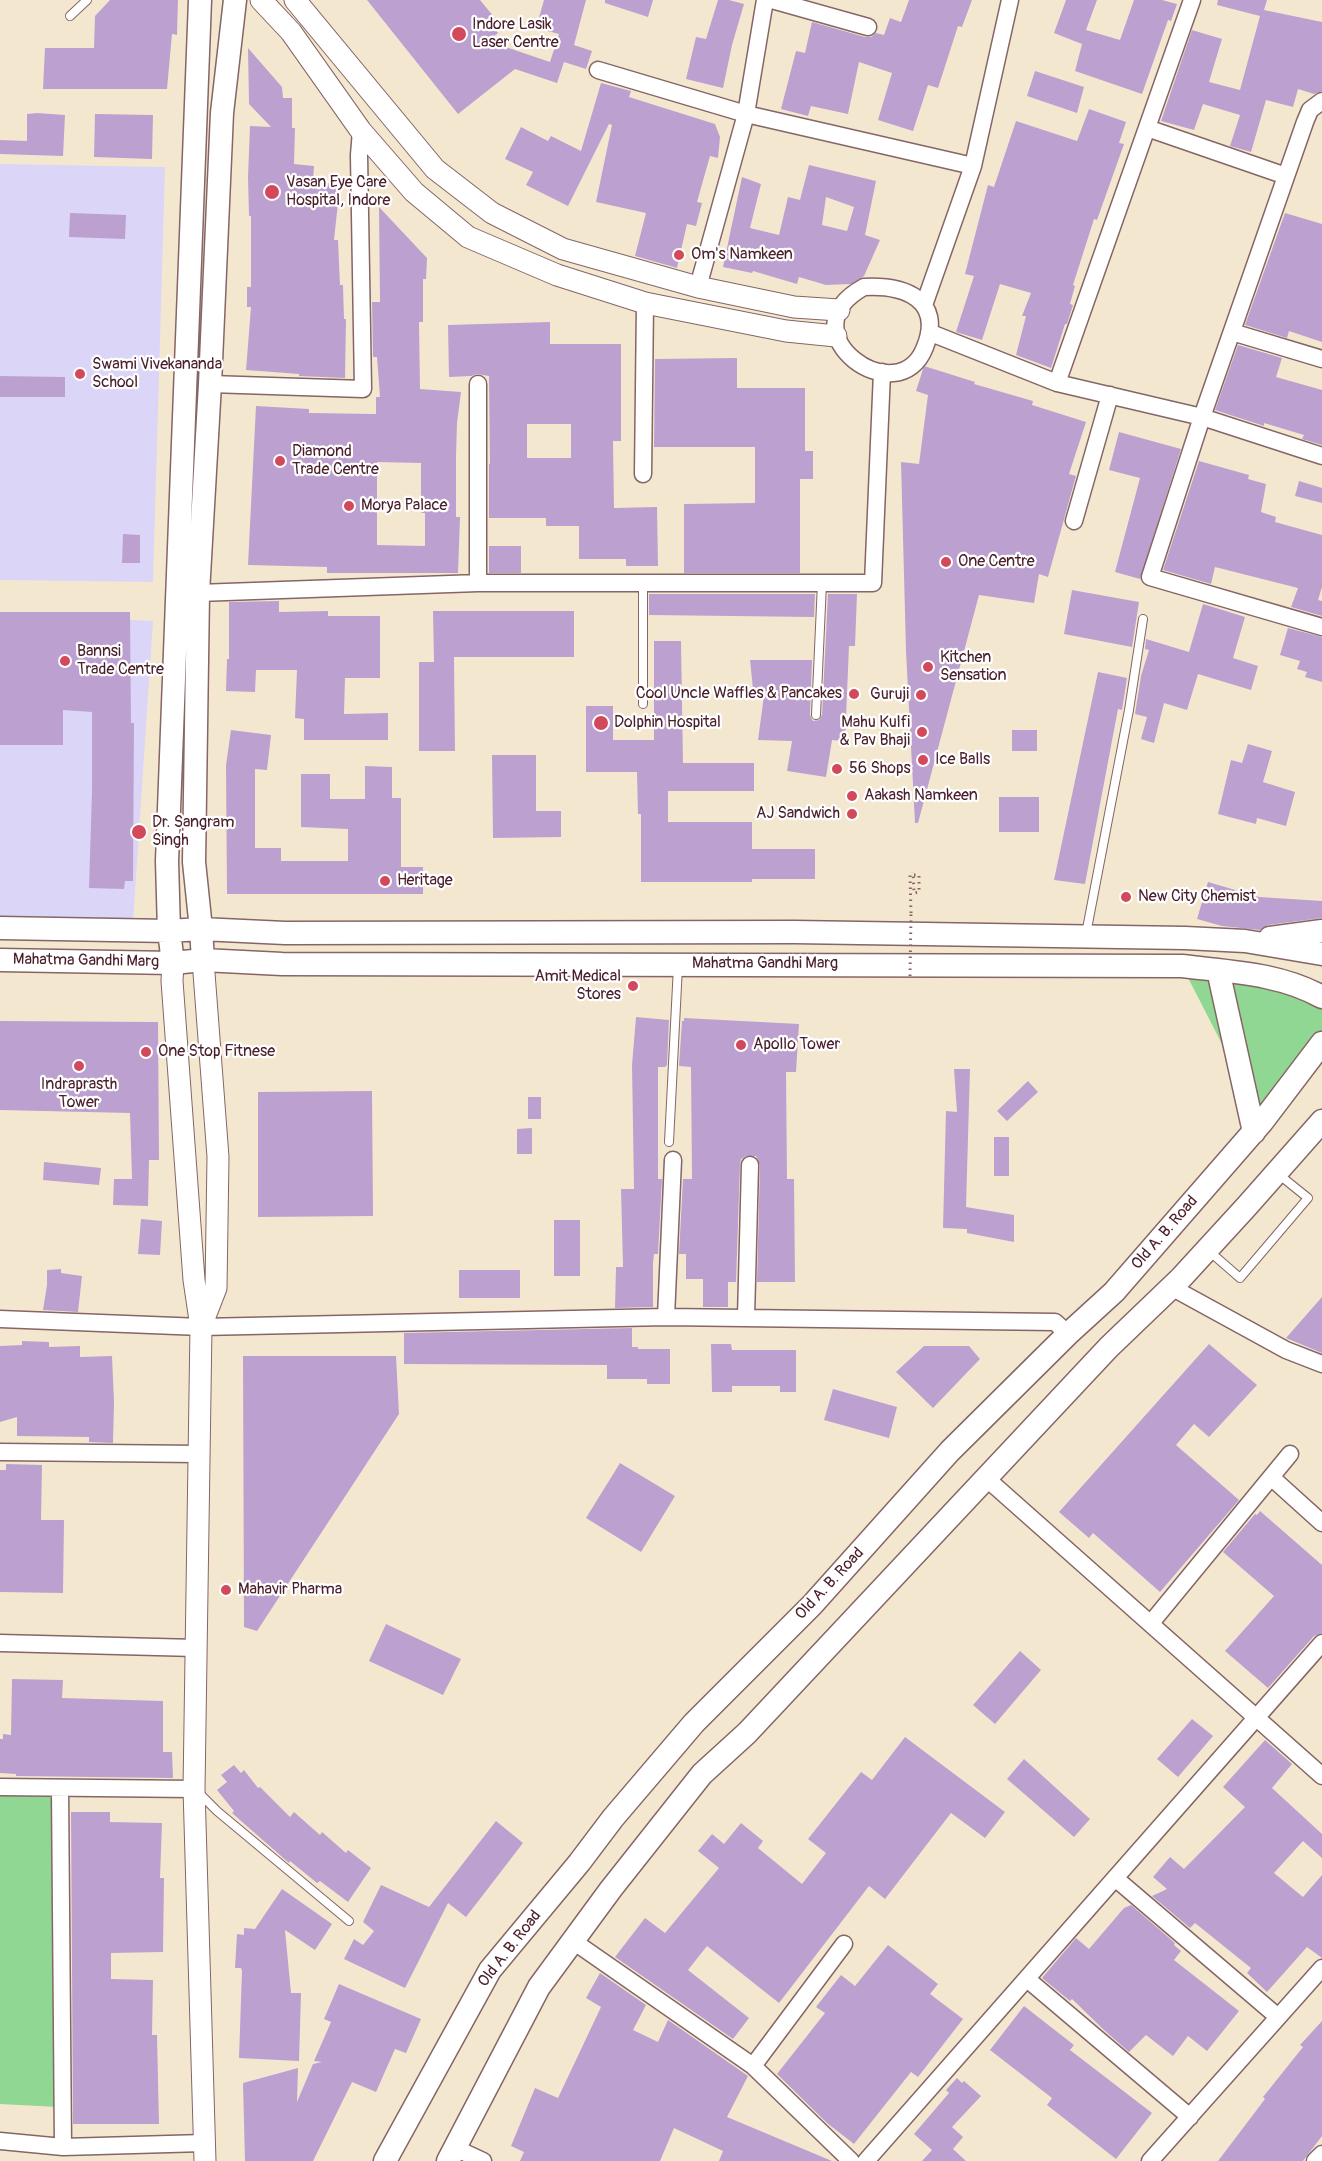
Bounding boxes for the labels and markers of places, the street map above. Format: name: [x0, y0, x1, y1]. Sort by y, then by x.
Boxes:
place label: Indore Lasik Laser Centre: [472, 15, 559, 53]
marker: Indore Lasik Laser Centre: [450, 25, 468, 43]
place label: Vasan Eye Care Hospital, Indore: [286, 173, 390, 211]
marker: Vasan Eye Care Hospital, Indore: [263, 183, 281, 201]
place label: Om's Namkeen: [691, 245, 793, 265]
marker: Om's Namkeen: [672, 248, 686, 262]
place label: Swami Vivekananda School: [92, 355, 222, 393]
marker: Swami Vivekananda School: [73, 367, 87, 381]
place label: Diamond Trade Centre: [292, 442, 379, 480]
marker: Diamond Trade Centre: [273, 454, 287, 468]
place label: Morya Palace: [361, 496, 447, 516]
marker: Morya Palace: [342, 499, 356, 513]
place label: One Centre: [958, 552, 1035, 572]
marker: One Centre: [939, 555, 953, 569]
place label: Bannsi Trade Centre: [77, 642, 164, 680]
place label: Kitchen Sensation: [940, 648, 1007, 686]
marker: Bannsi Trade Centre: [58, 654, 72, 668]
marker: Kitchen Sensation: [921, 660, 935, 674]
place label: Cool Uncle Waffles & Pancakes: [636, 684, 842, 704]
place label: Guruji: [870, 685, 909, 705]
marker: Cool Uncle Waffles & Pancakes: [847, 687, 861, 701]
marker: Guruji: [914, 688, 928, 702]
place label: Dolphin Hospital: [614, 713, 721, 733]
place label: Mahu Kulfi & Pav Bhaji: [840, 713, 910, 751]
marker: Dolphin Hospital: [592, 714, 610, 732]
marker: Mahu Kulfi & Pav Bhaji: [915, 725, 929, 739]
place label: Ice Balls: [935, 750, 990, 770]
marker: Ice Balls: [916, 753, 930, 767]
place label: 56 Shops: [849, 759, 911, 779]
marker: 56 Shops: [830, 762, 844, 776]
place label: Aakash Namkeen: [864, 786, 978, 806]
marker: Aakash Namkeen: [845, 789, 859, 803]
place label: AJ Sandwich: [756, 804, 840, 824]
marker: AJ Sandwich: [845, 807, 859, 821]
place label: Dr. Sangram Singh: [152, 813, 235, 851]
marker: Dr. Sangram Singh: [130, 823, 148, 841]
place label: Heritage: [397, 871, 453, 891]
marker: Heritage: [378, 874, 392, 888]
place label: New City Chemist: [1138, 887, 1256, 907]
marker: New City Chemist: [1119, 890, 1133, 904]
place label: Amit Medical Stores: [534, 967, 621, 1005]
marker: Amit Medical Stores: [626, 979, 640, 993]
place label: Apollo Tower: [753, 1035, 840, 1055]
marker: Apollo Tower: [734, 1038, 748, 1052]
place label: One Stop Fitnese: [158, 1042, 275, 1062]
marker: One Stop Fitnese: [139, 1045, 153, 1059]
marker: Indraprasth Tower: [72, 1059, 86, 1073]
place label: Indraprasth Tower: [41, 1075, 117, 1113]
place label: Mahavir Pharma: [238, 1580, 342, 1600]
marker: Mahavir Pharma: [219, 1583, 233, 1597]

